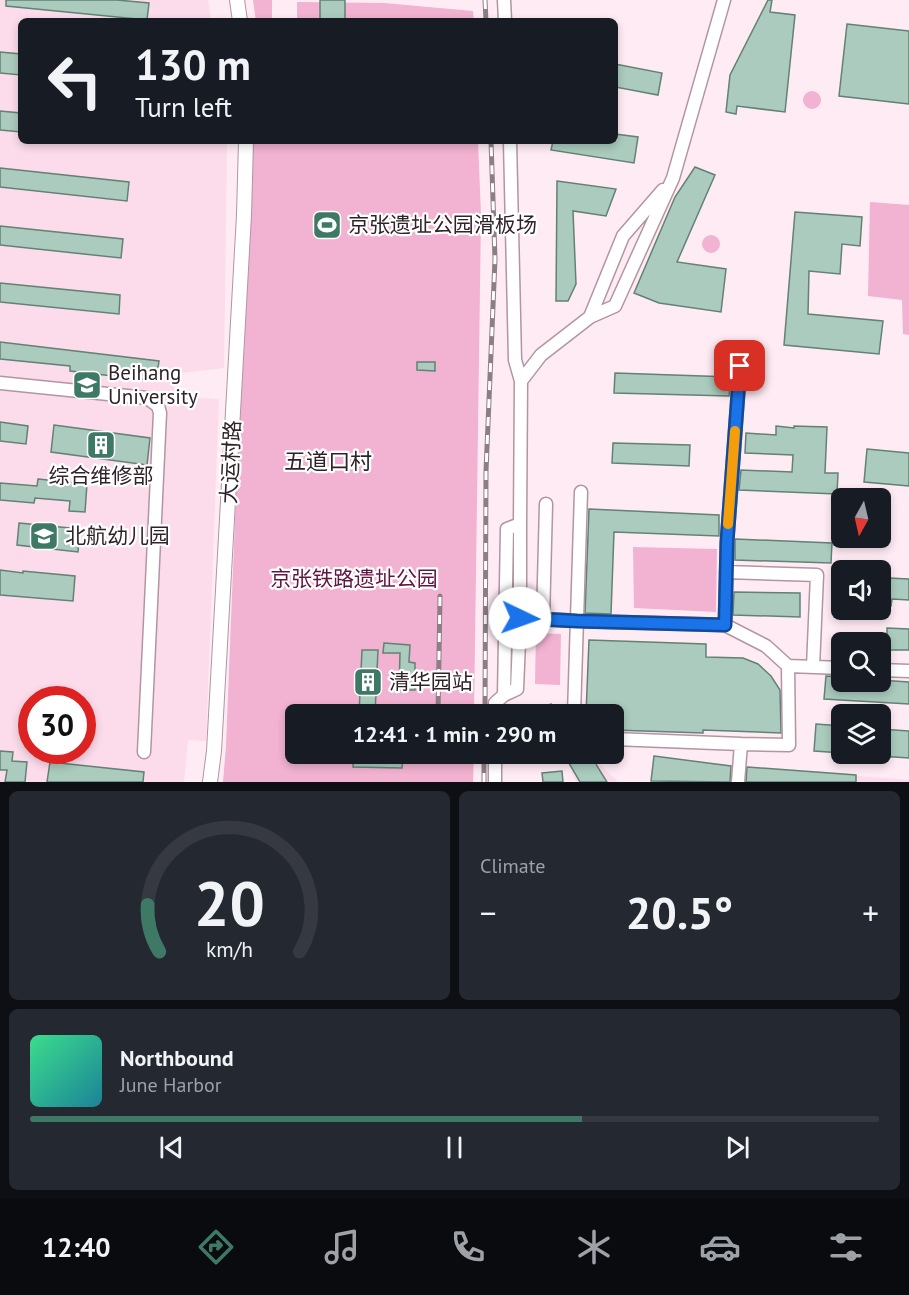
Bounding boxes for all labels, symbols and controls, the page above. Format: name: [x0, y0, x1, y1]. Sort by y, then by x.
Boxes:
text: 130 m: [135, 37, 251, 92]
icon: left: [36, 42, 114, 120]
text: Turn left: [135, 90, 232, 124]
sports icon: 京张遗址公园滑板场: [311, 209, 343, 241]
place label: 京张遗址公园滑板场: [348, 211, 537, 238]
pin: [714, 340, 765, 391]
icon: arrive: [723, 349, 756, 382]
place label: Beihang University: [108, 359, 198, 410]
school or university icon: Beihang University: [71, 369, 103, 401]
street label: 大运村路: [215, 419, 246, 505]
building icon: 综合维修部: [85, 429, 117, 461]
district label: 五道口村: [284, 447, 372, 475]
place label: 综合维修部: [49, 462, 154, 489]
north arrow: [831, 488, 891, 548]
map controls: [831, 488, 891, 764]
school or university icon: 北航幼儿园: [28, 520, 60, 552]
place label: 北航幼儿园: [65, 522, 170, 549]
button: sound: [831, 560, 891, 620]
park label: 京张铁路遗址公园: [270, 565, 438, 592]
position arrow: [488, 586, 552, 650]
button: search: [831, 632, 891, 692]
building icon: 清华园站: [352, 666, 384, 698]
place label: 清华园站: [389, 668, 473, 695]
speed limit sign: 30: [18, 686, 96, 764]
button: layers: [831, 704, 891, 764]
text: 12:41 · 1 min · 290 m: [353, 720, 556, 748]
text: Climate: [480, 853, 546, 879]
text: 20: [194, 862, 265, 943]
text: 20.5°: [626, 883, 733, 941]
text: −: [480, 891, 497, 934]
text: +: [862, 891, 879, 934]
text: km/h: [206, 936, 253, 964]
text: Northbound: [120, 1044, 234, 1072]
text: June Harbor: [120, 1072, 222, 1098]
icon: previous: [155, 1131, 188, 1164]
icon: pause: [438, 1131, 471, 1164]
icon: next: [721, 1131, 754, 1164]
icon: directions: [195, 1226, 237, 1268]
icon: music: [321, 1226, 363, 1268]
icon: phone: [447, 1226, 489, 1268]
icon: climate: [573, 1226, 615, 1268]
icon: car: [699, 1226, 741, 1268]
icon: filters: [825, 1226, 867, 1268]
text: 12:40: [42, 1230, 111, 1264]

